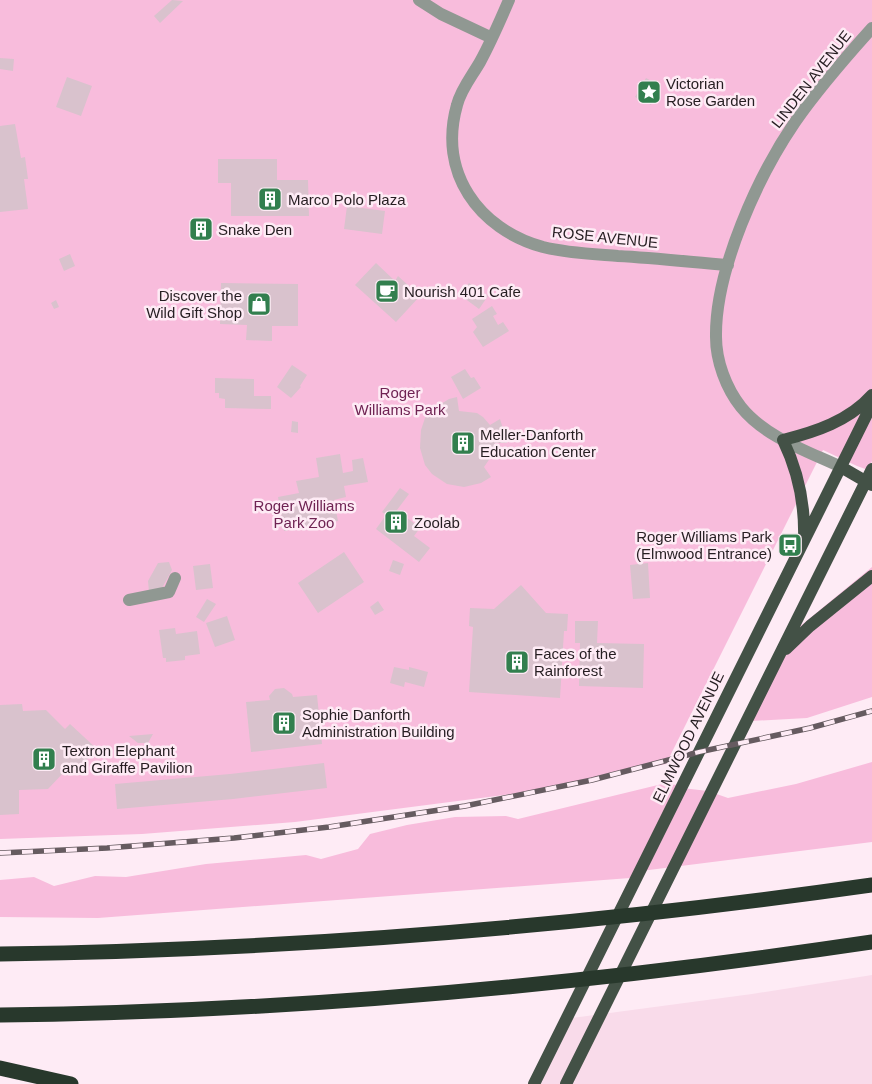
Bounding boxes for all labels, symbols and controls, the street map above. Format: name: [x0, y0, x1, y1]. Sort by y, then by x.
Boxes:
street label: LINDEN AVENUE: [768, 27, 854, 131]
place label: Victorian Rose Garden: [666, 75, 755, 109]
place icon: Victorian Rose Garden: [636, 79, 662, 105]
building icon: Marco Polo Plaza: [257, 186, 283, 212]
place label: Marco Polo Plaza: [288, 191, 406, 208]
building icon: Snake Den: [188, 216, 214, 242]
place label: Snake Den: [218, 221, 292, 238]
street label: ROSE AVENUE: [551, 223, 659, 251]
cafe icon: Nourish 401 Cafe: [374, 278, 400, 304]
place label: Nourish 401 Cafe: [404, 283, 521, 300]
place label: Discover the Wild Gift Shop: [146, 287, 242, 321]
shop icon: Discover the Wild Gift Shop: [246, 291, 272, 317]
park label: Roger Williams Park: [355, 384, 446, 418]
place label: Meller-Danforth Education Center: [480, 426, 596, 460]
building icon: Meller-Danforth Education Center: [450, 430, 476, 456]
park label: Roger Williams Park Zoo: [254, 497, 354, 531]
building icon: Zoolab: [383, 509, 409, 535]
place label: Zoolab: [414, 514, 460, 531]
place label: Roger Williams Park (Elmwood Entrance): [636, 528, 772, 562]
bus stop icon: Roger Williams Park (Elmwood Entrance): [777, 532, 803, 558]
place label: Faces of the Rainforest: [534, 645, 617, 679]
building icon: Faces of the Rainforest: [504, 649, 530, 675]
street label: ELMWOOD AVENUE: [649, 669, 727, 805]
place label: Sophie Danforth Administration Building: [302, 706, 455, 740]
building icon: Sophie Danforth Administration Building: [271, 710, 297, 736]
place label: Textron Elephant and Giraffe Pavilion: [62, 742, 193, 776]
building icon: Textron Elephant and Giraffe Pavilion: [31, 746, 57, 772]

